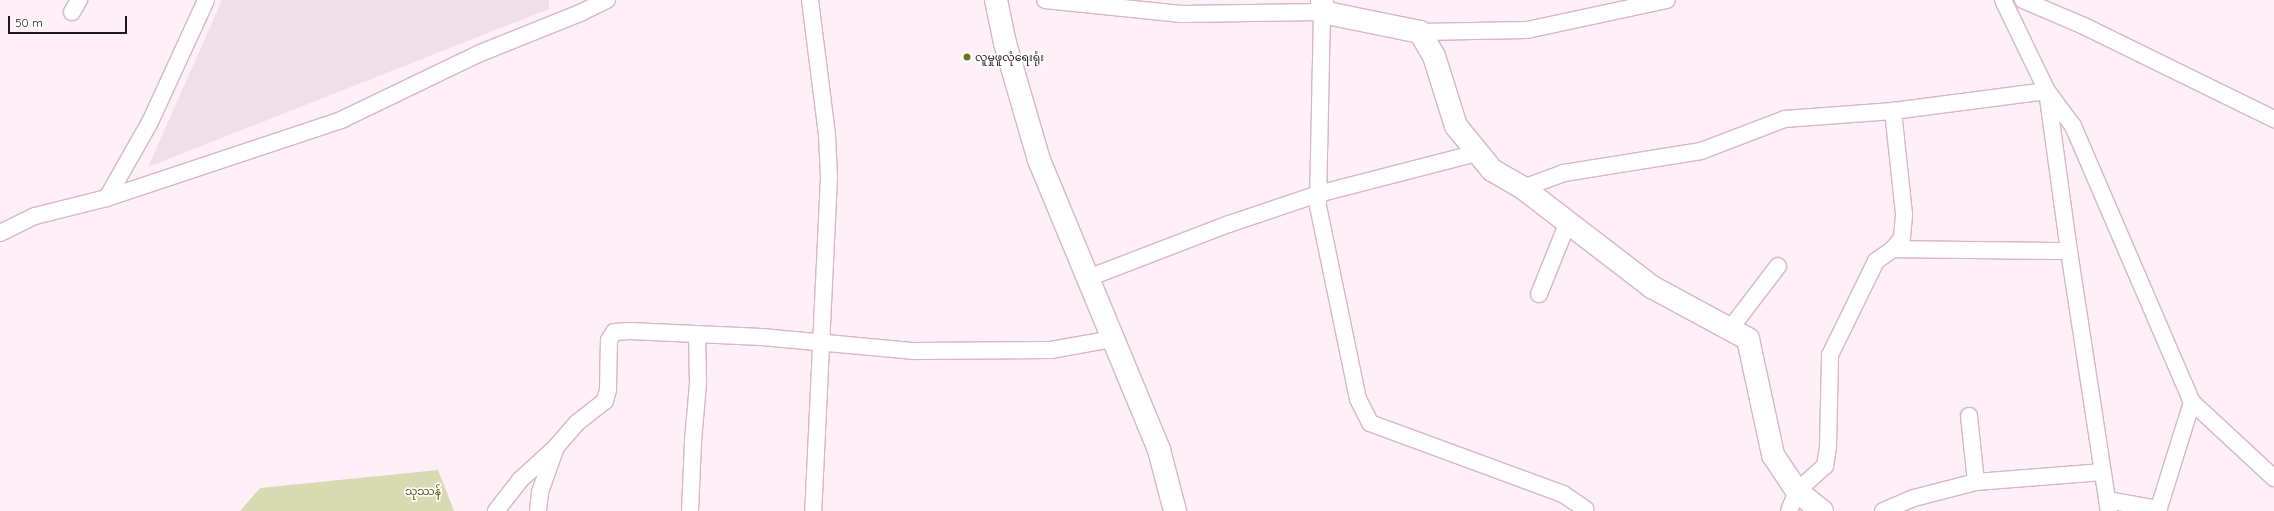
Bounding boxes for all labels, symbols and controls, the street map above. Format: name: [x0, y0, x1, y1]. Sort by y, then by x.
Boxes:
scale bar: [10, 8, 129, 34]
text: 50 m: [15, 15, 43, 30]
place label: လူမှုဖူလုံရေးရုံး: [975, 50, 1044, 64]
marker: လူမှုဖူလုံရေးရုံး: [962, 52, 972, 62]
park label: သုဿန်: [405, 484, 441, 498]

